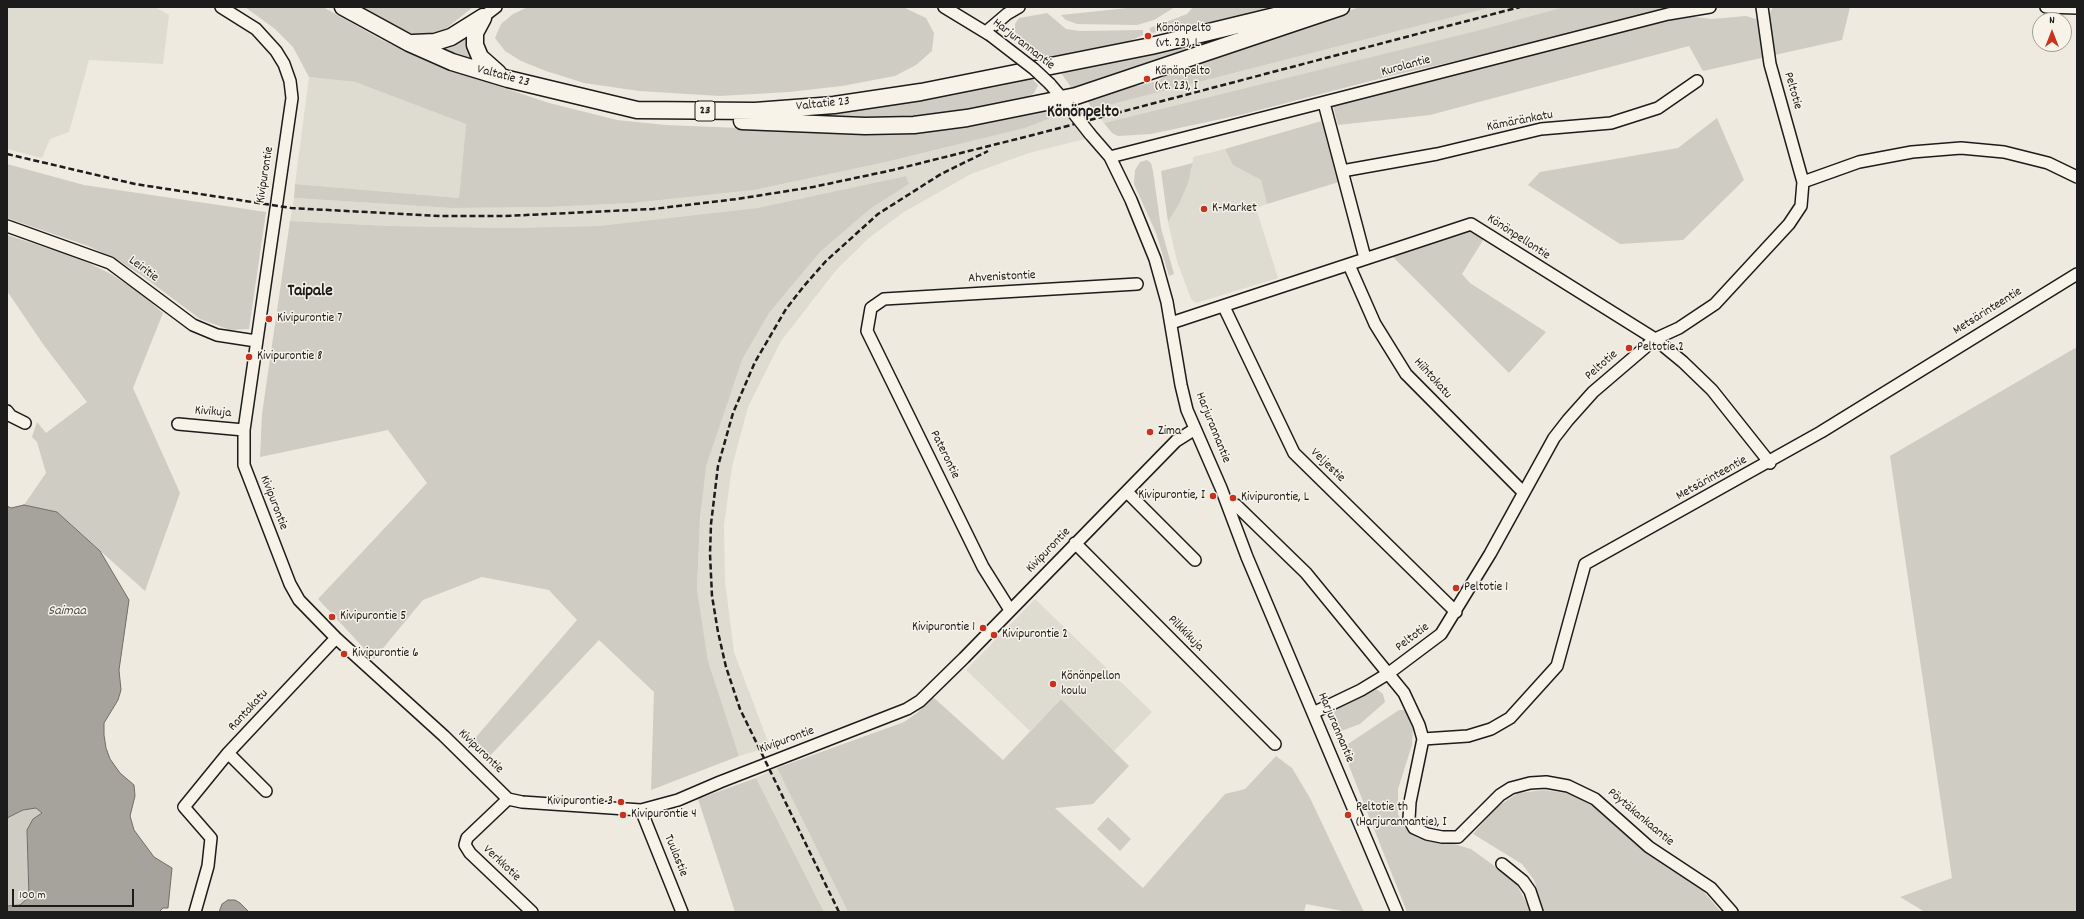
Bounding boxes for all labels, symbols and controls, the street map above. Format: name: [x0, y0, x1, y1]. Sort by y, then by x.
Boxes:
north arrow: [2032, 12, 2072, 52]
text: N: [2049, 13, 2055, 29]
street label: Harjurannantie: [989, 16, 1057, 74]
place label: Könönpelto (vt. 23), L: [1156, 21, 1211, 52]
marker: Könönpelto (vt. 23), L: [1143, 31, 1153, 41]
street label: Kurolantie: [1380, 53, 1432, 81]
street label: Valtatie 23: [475, 63, 531, 91]
place label: Könönpelto (vt. 23), I: [1155, 64, 1210, 95]
street label: Peltotie: [1779, 70, 1805, 112]
marker: Könönpelto (vt. 23), I: [1142, 74, 1152, 84]
street label: Valtatie 23: [795, 94, 851, 116]
road number: 23: [695, 101, 715, 121]
district label: Könönpelto: [1047, 104, 1119, 124]
street label: Kämäränkatu: [1486, 108, 1554, 136]
street label: Kivipurontie: [254, 145, 278, 205]
place label: K-Market: [1212, 201, 1257, 217]
marker: K-Market: [1199, 204, 1209, 214]
street label: Könönpellontie: [1483, 212, 1553, 264]
street label: Leiritie: [125, 254, 161, 286]
street label: Ahvenistontie: [968, 268, 1036, 288]
district label: Taipale: [287, 283, 333, 303]
street label: Metsärinteentie: [1951, 285, 2025, 339]
place label: Kivipurontie 7: [277, 311, 342, 327]
marker: Kivipurontie 7: [264, 314, 274, 324]
place label: Peltotie 2: [1637, 340, 1684, 356]
marker: Peltotie 2: [1624, 343, 1634, 353]
street label: Peltotie: [1582, 348, 1622, 384]
place label: Kivipurontie 8: [257, 349, 322, 365]
marker: Kivipurontie 8: [244, 352, 254, 362]
street label: Hiihtokatu: [1410, 355, 1454, 403]
street label: Harjurannantie: [1191, 391, 1233, 465]
street label: Kivikuja: [194, 404, 232, 422]
place label: Zima: [1158, 424, 1181, 440]
marker: Zima: [1145, 427, 1155, 437]
street label: Paterontie: [926, 428, 962, 482]
street label: Veljestie: [1306, 446, 1348, 486]
street label: Metsärinteentie: [1674, 453, 1750, 505]
street label: Kivipurontie: [255, 473, 291, 533]
place label: Kivipurontie, I: [1138, 488, 1205, 504]
place label: Kivipurontie, L: [1241, 490, 1309, 506]
marker: Kivipurontie, I: [1208, 491, 1218, 501]
marker: Kivipurontie, L: [1228, 493, 1238, 503]
street label: Kivipurontie: [1023, 525, 1075, 577]
place label: Peltotie 1: [1464, 580, 1508, 596]
marker: Peltotie 1: [1451, 583, 1461, 593]
water label: Saimaa: [48, 604, 86, 620]
place label: Kivipurontie 5: [340, 609, 406, 625]
marker: Kivipurontie 5: [327, 612, 337, 622]
street label: Pilkkikuja: [1164, 613, 1206, 655]
place label: Kivipurontie 1: [912, 620, 975, 636]
street label: Peltotie: [1393, 620, 1433, 656]
marker: Kivipurontie 1: [978, 623, 988, 633]
place label: Kivipurontie 2: [1002, 627, 1068, 643]
marker: Kivipurontie 2: [989, 630, 999, 640]
place label: Kivipurontie 6: [352, 646, 419, 662]
marker: Kivipurontie 6: [339, 649, 349, 659]
place label: Könönpellon koulu: [1061, 669, 1120, 700]
marker: Könönpellon koulu: [1048, 679, 1058, 689]
street label: Rantakatu: [226, 687, 272, 735]
street label: Harjurannantie: [1313, 691, 1357, 765]
street label: Kivipurontie: [757, 724, 817, 758]
street label: Kivipurontie: [454, 726, 506, 778]
street label: Pöytäkankaantie: [1604, 786, 1676, 850]
place label: Kivipurontie 3: [547, 794, 613, 810]
marker: Kivipurontie 3: [616, 797, 626, 807]
place label: Peltotie th (Harjurannantie), I: [1356, 800, 1446, 831]
place label: Kivipurontie 4: [631, 807, 697, 823]
marker: Kivipurontie 4: [618, 810, 628, 820]
marker: Peltotie th (Harjurannantie), I: [1343, 810, 1353, 820]
street label: Tuulastie: [660, 833, 690, 879]
street label: Verkkotie: [479, 843, 523, 885]
scale bar: [14, 881, 136, 907]
text: 100 m: [19, 887, 46, 904]

